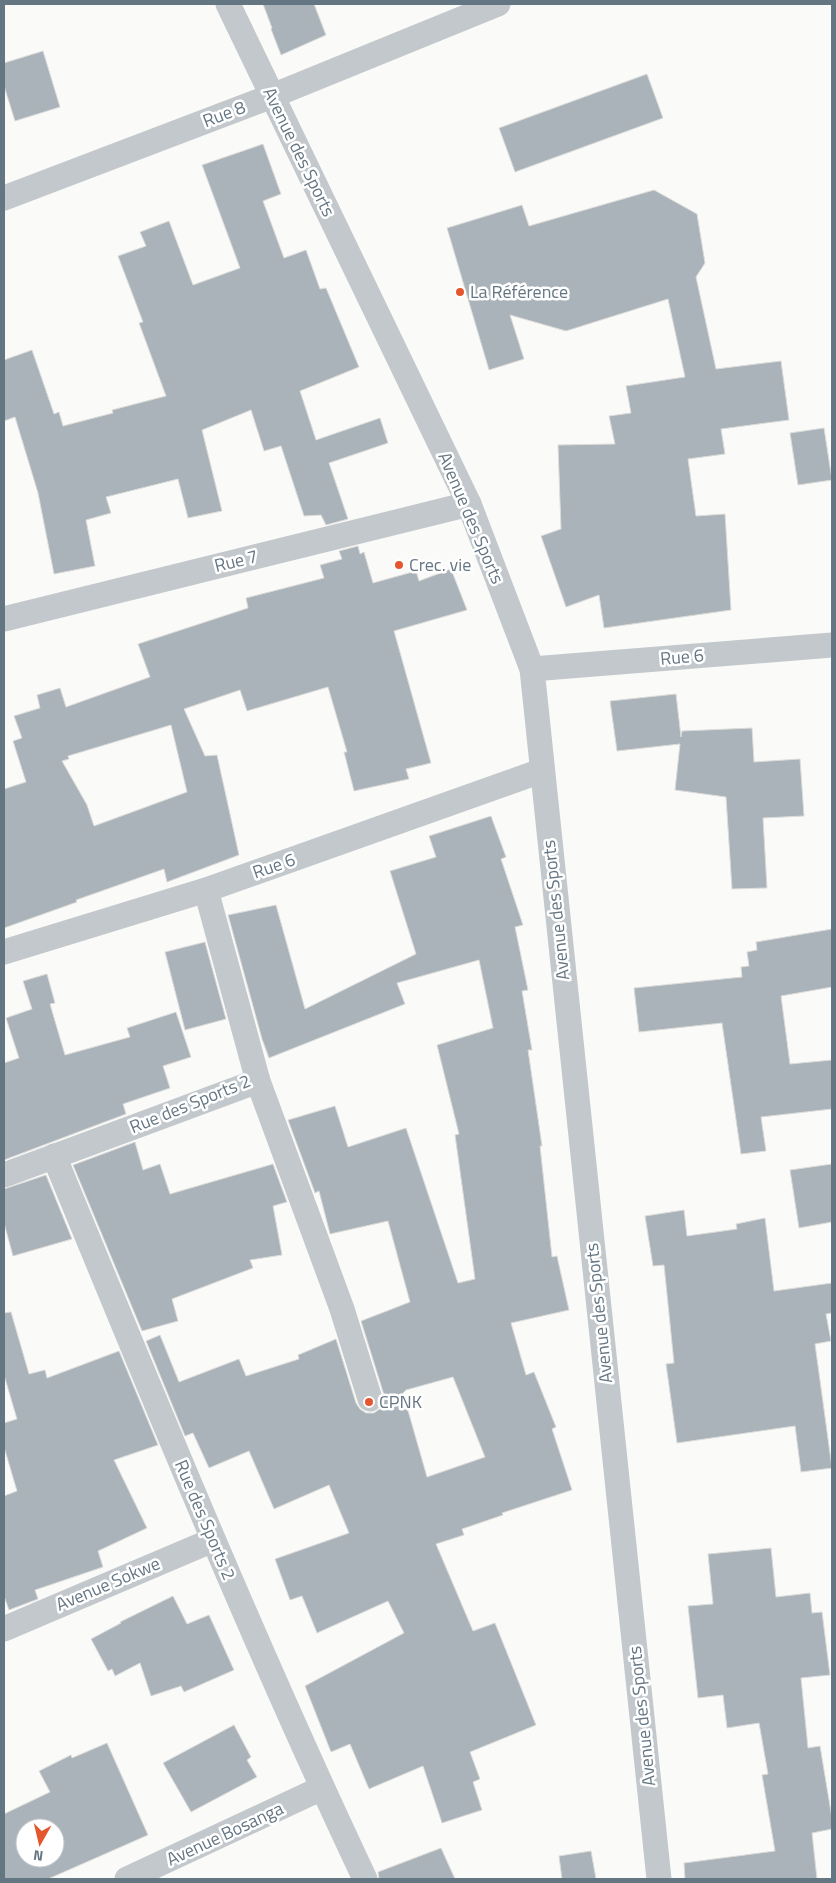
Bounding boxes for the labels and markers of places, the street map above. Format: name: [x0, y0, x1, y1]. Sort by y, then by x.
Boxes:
place label: La Référence: [470, 278, 568, 305]
marker: La Référence: [454, 286, 466, 298]
place label: Crec. vie: [409, 551, 471, 578]
marker: Crec. vie: [393, 559, 405, 571]
place label: CPNK: [379, 1388, 422, 1415]
marker: CPNK: [363, 1396, 375, 1408]

